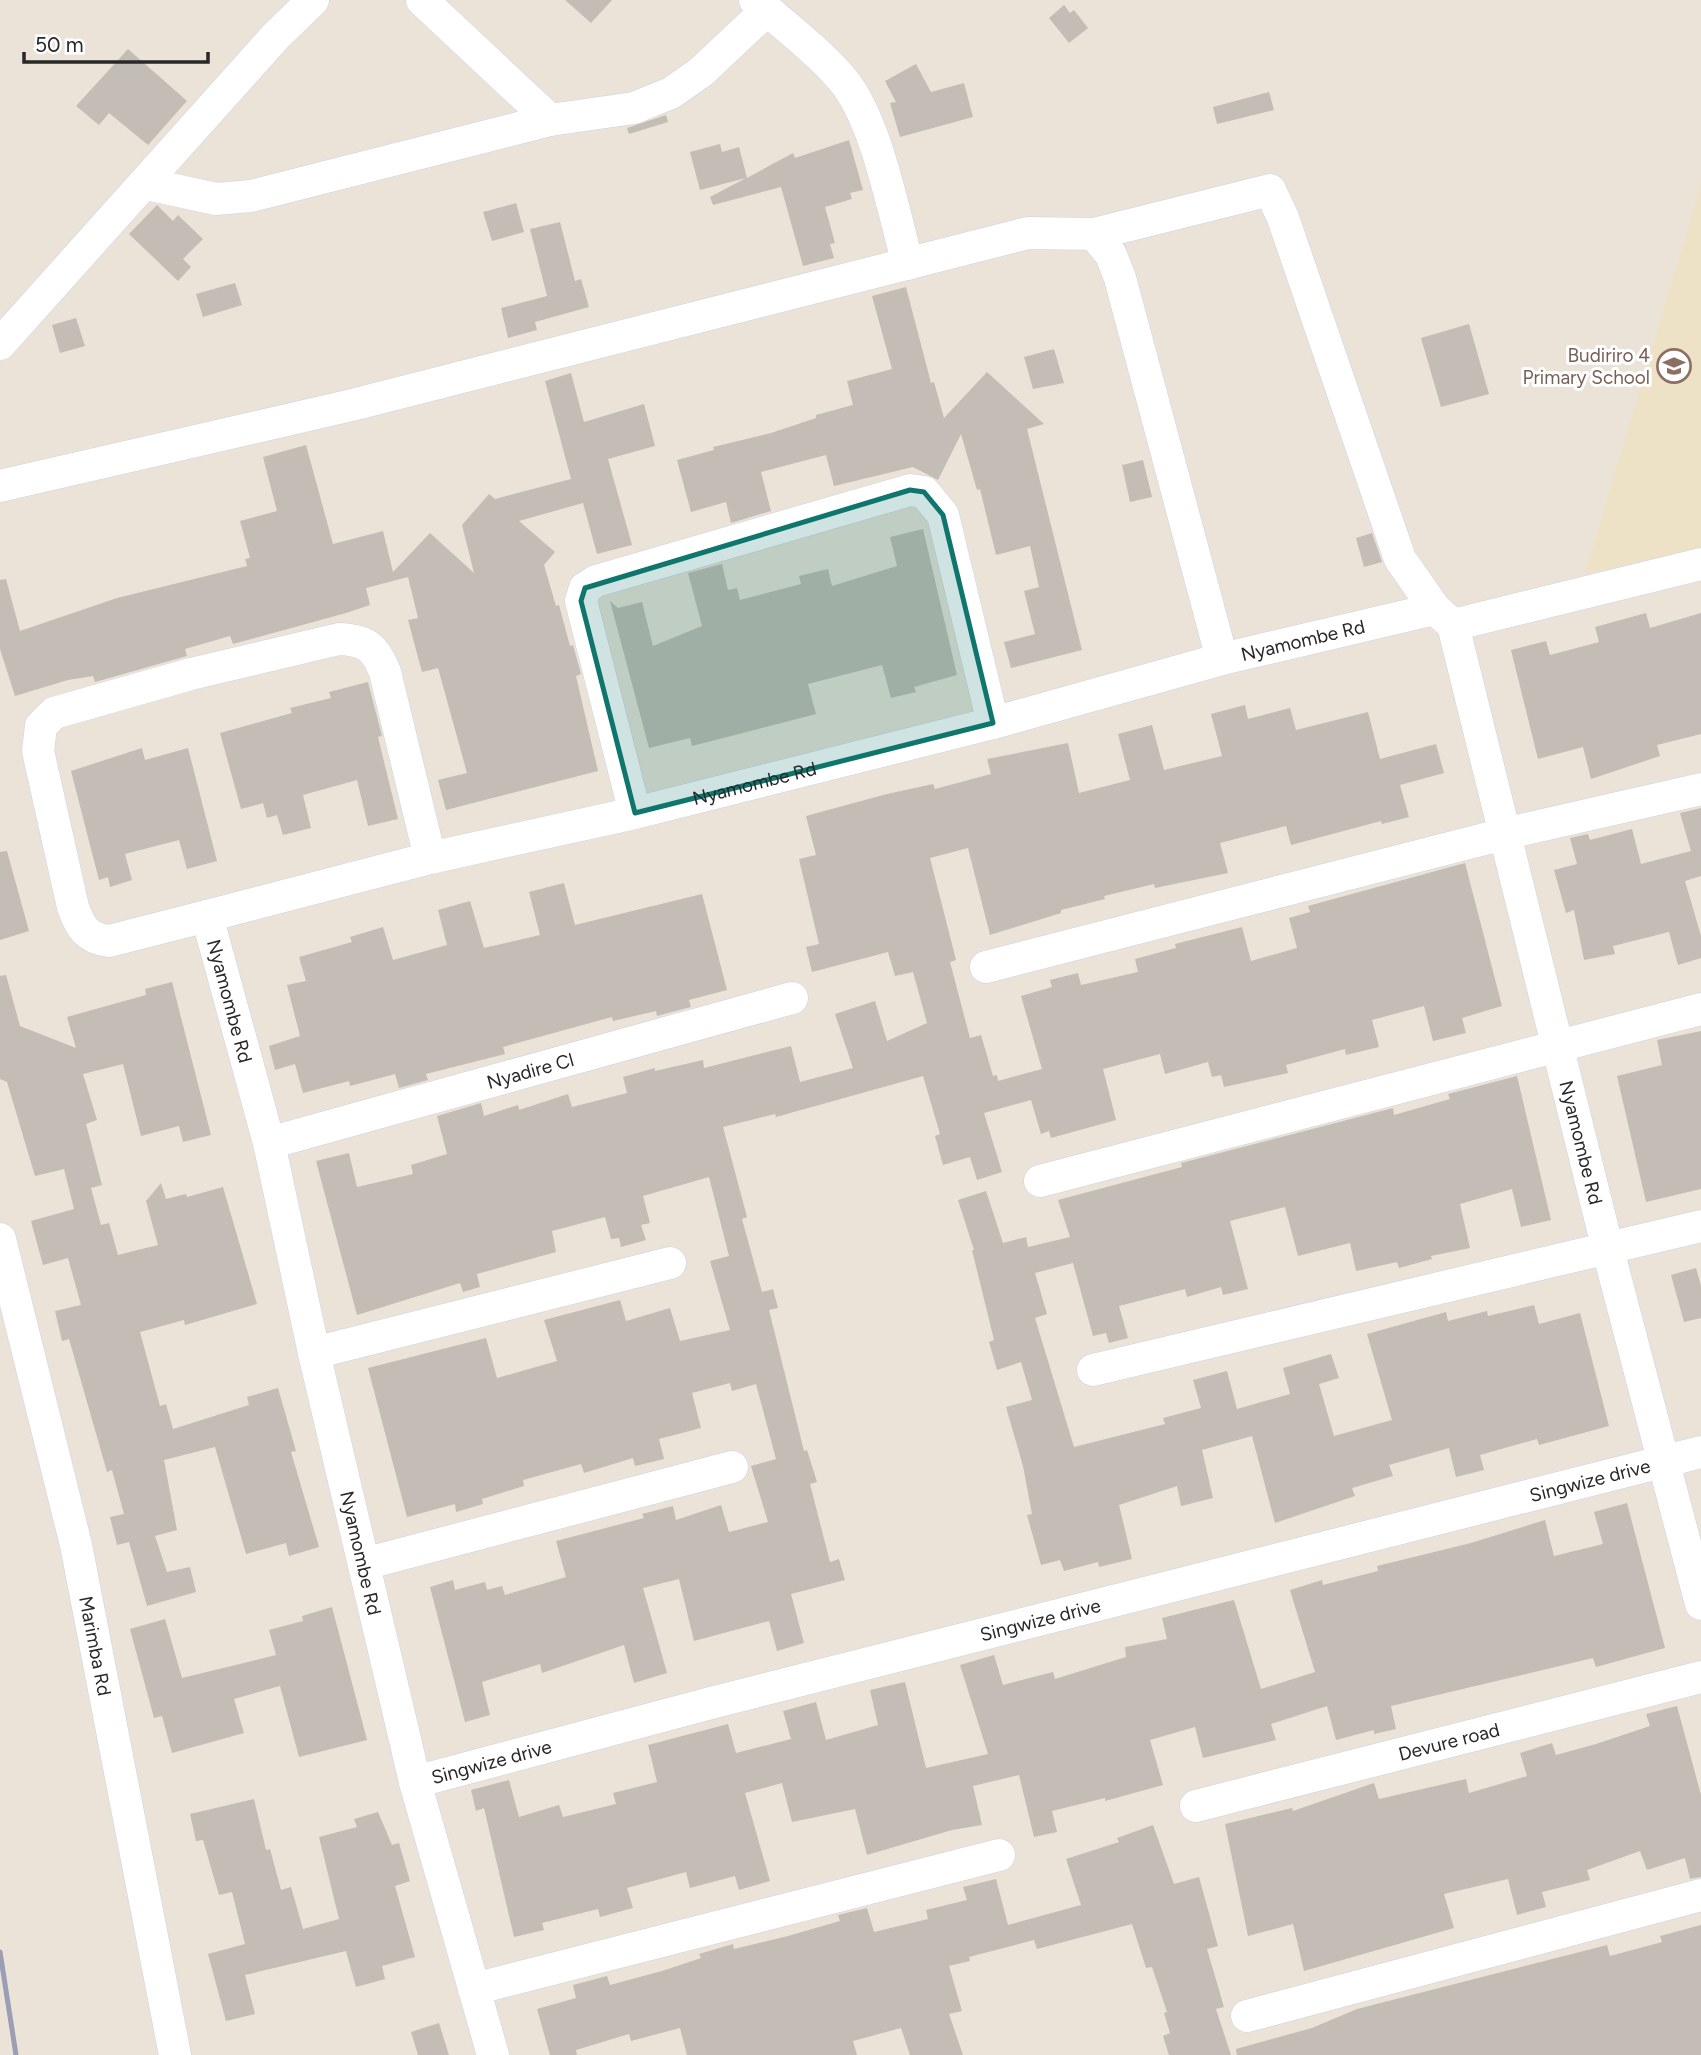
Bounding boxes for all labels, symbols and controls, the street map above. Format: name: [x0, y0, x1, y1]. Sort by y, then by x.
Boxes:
scale bar: [24, 21, 208, 65]
text: 50 m: [35, 32, 84, 57]
place label: Budiriro 4 Primary School: [1523, 344, 1650, 389]
school or university icon: Budiriro 4 Primary School: [1655, 347, 1693, 385]
street label: Nyamombe Rd: [1239, 615, 1367, 666]
street label: Nyamombe Rd: [690, 757, 819, 810]
street label: Nyamombe Rd: [202, 937, 257, 1065]
street label: Nyadire Cl: [484, 1048, 576, 1094]
street label: Nyamombe Rd: [1554, 1078, 1607, 1207]
street label: Singwize drive: [1527, 1454, 1653, 1507]
street label: Nyamombe Rd: [335, 1489, 386, 1617]
street label: Marimba Rd: [74, 1594, 116, 1698]
street label: Singwize drive: [978, 1594, 1103, 1646]
street label: Devure road: [1396, 1718, 1502, 1766]
street label: Singwize drive: [429, 1735, 554, 1789]

